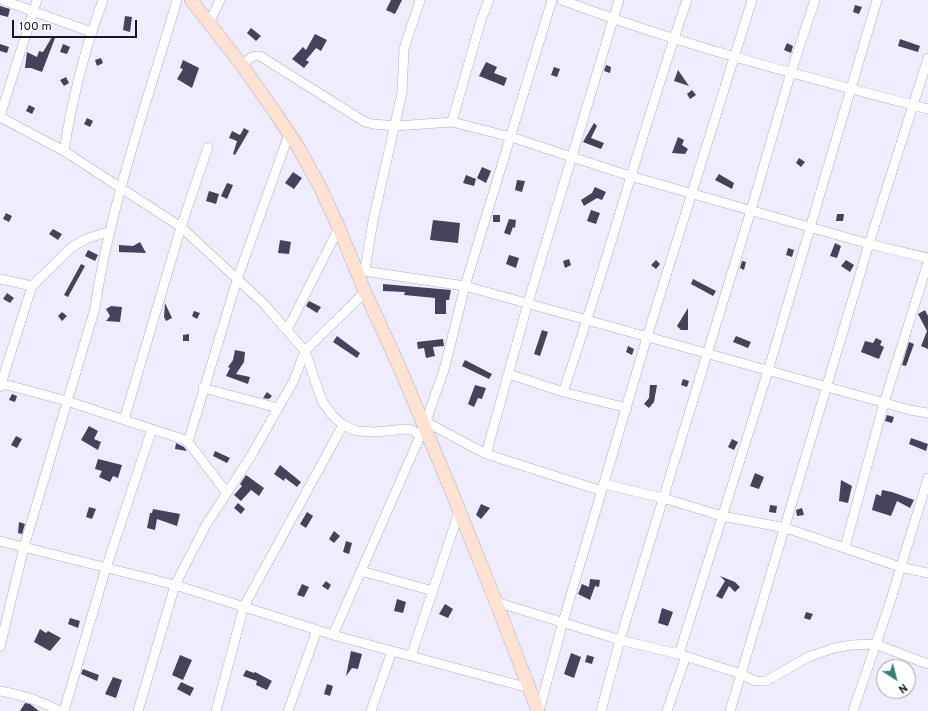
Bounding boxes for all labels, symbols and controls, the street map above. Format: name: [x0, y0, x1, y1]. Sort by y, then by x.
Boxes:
scale bar: [14, 12, 139, 38]
text: 100 m: [19, 19, 52, 35]
north arrow: [876, 659, 916, 699]
text: N: [895, 680, 910, 696]

